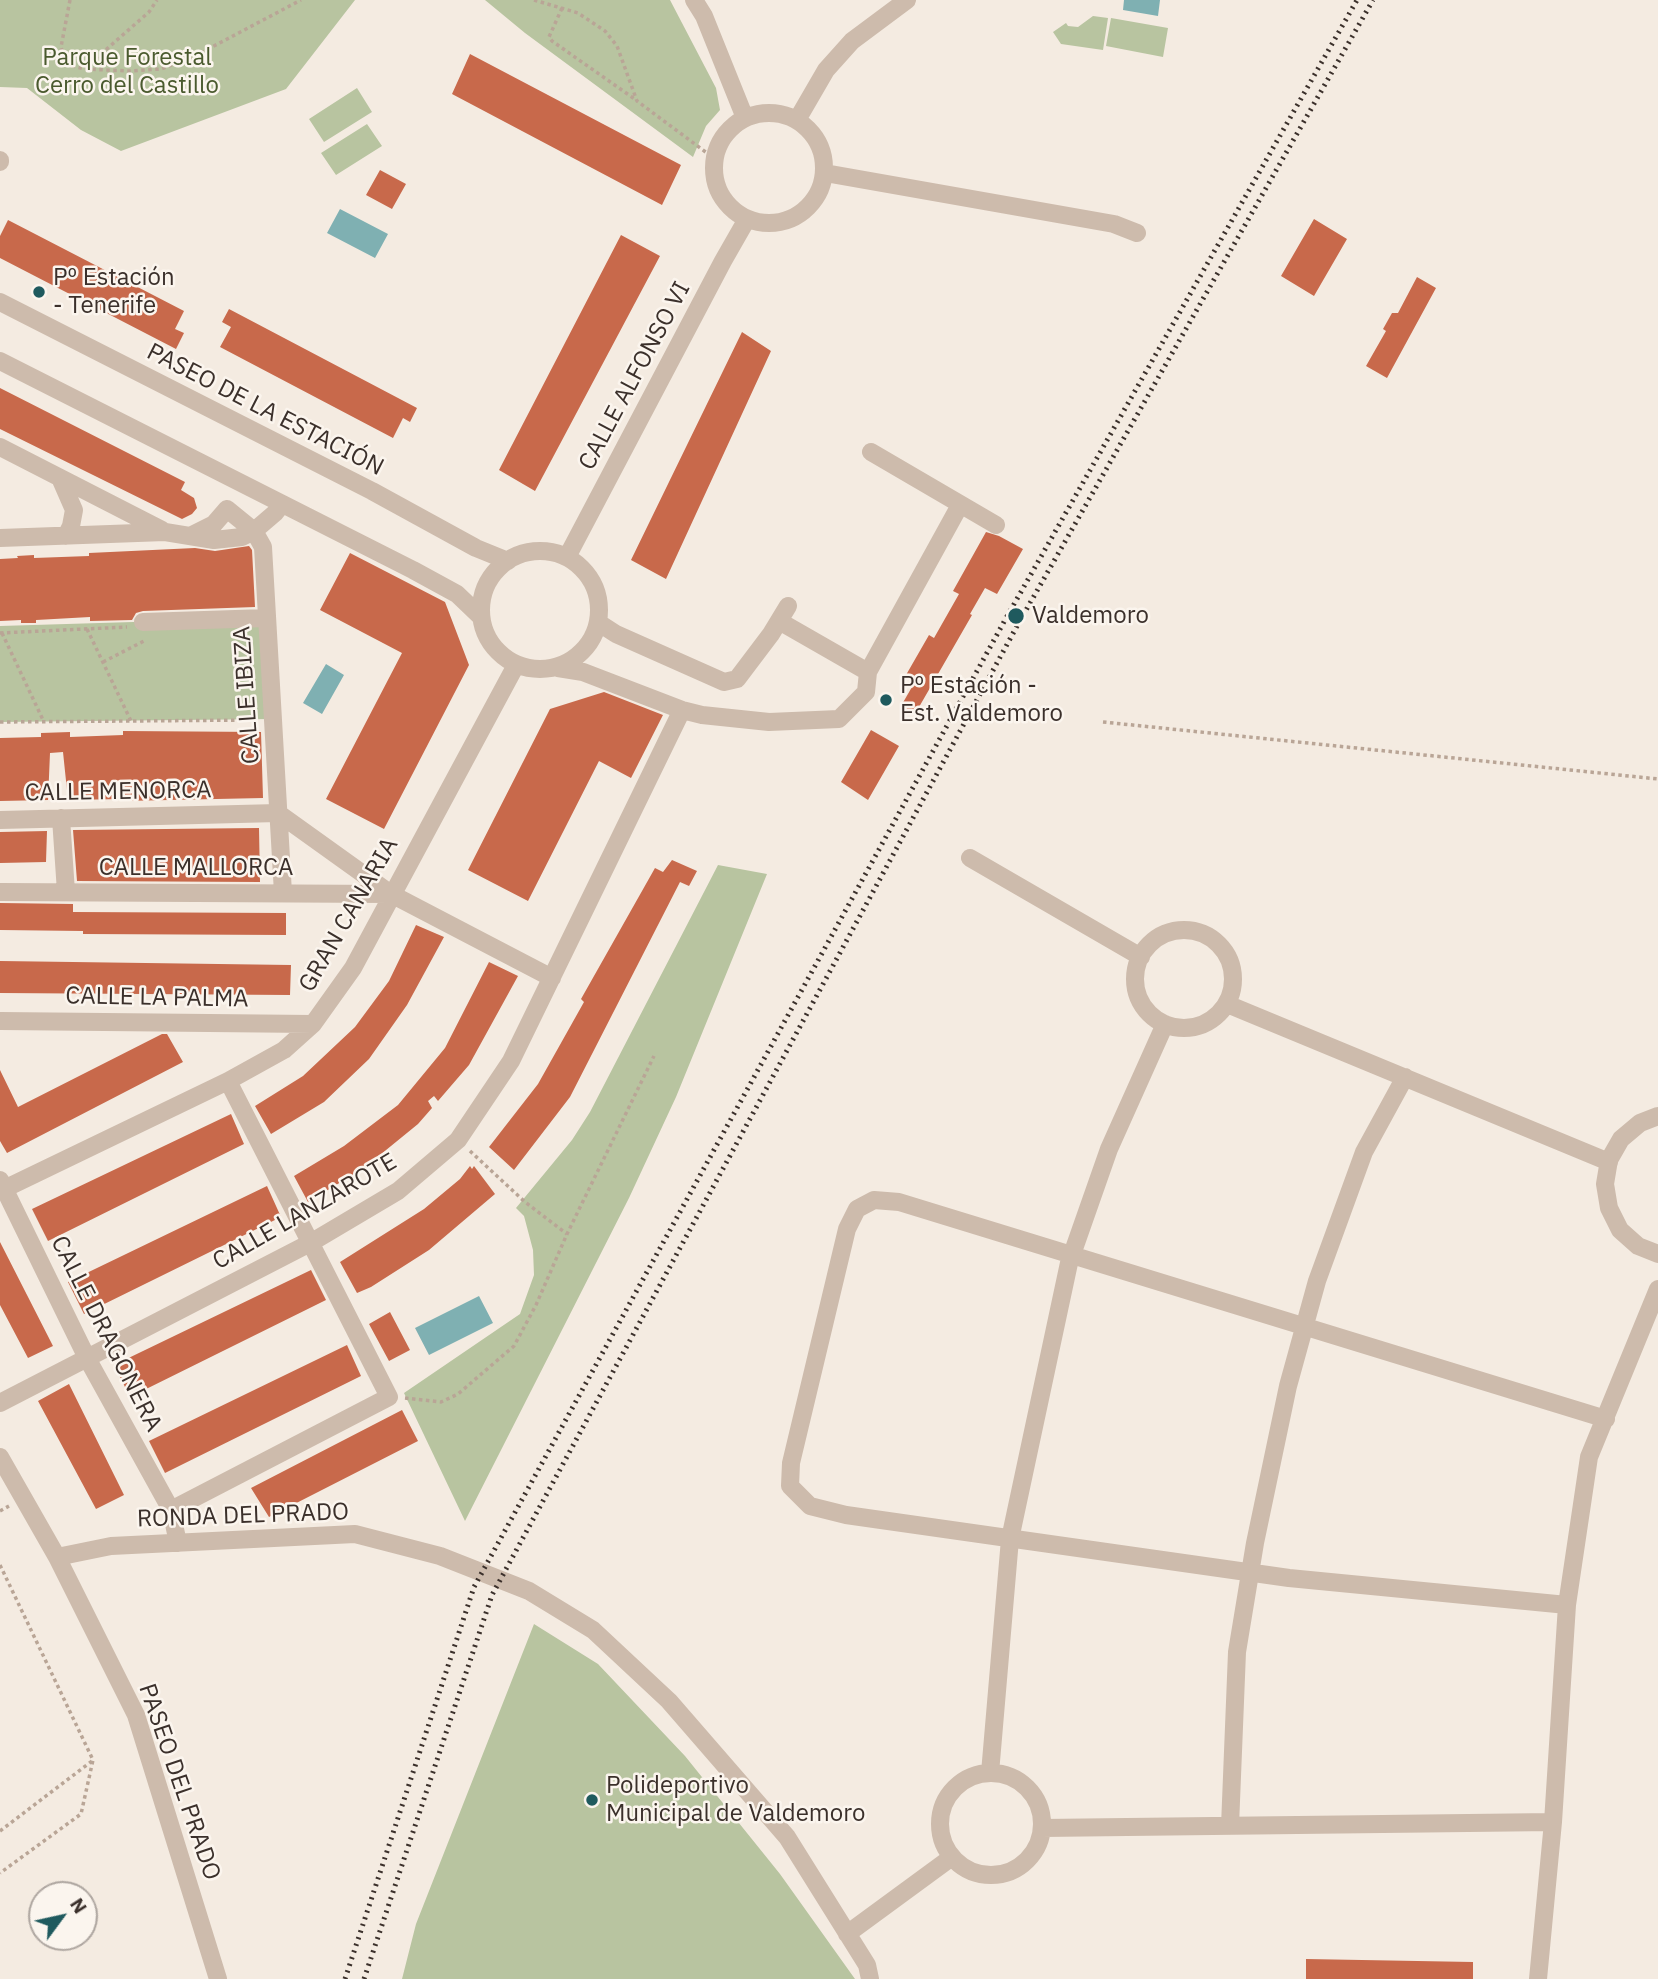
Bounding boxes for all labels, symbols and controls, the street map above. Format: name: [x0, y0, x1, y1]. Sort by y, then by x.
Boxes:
park label: Parque Forestal Cerro del Castillo: [35, 44, 219, 100]
place label: Pº Estación - Tenerife: [53, 264, 175, 320]
street label: CALLE ALFONSO VI: [573, 277, 697, 475]
marker: Pº Estación - Tenerife: [31, 284, 47, 300]
street label: PASEO DE LA ESTACIÓN: [142, 338, 388, 482]
place label: Valdemoro: [1032, 602, 1149, 630]
marker: Valdemoro: [1006, 606, 1026, 626]
street label: CALLE IBIZA: [228, 625, 266, 765]
place label: Pº Estación - Est. Valdemoro: [900, 672, 1063, 728]
marker: Pº Estación - Est. Valdemoro: [878, 692, 894, 708]
street label: CALLE MENORCA: [24, 776, 212, 808]
street label: GRAN CANARIA: [293, 833, 405, 997]
street label: CALLE MALLORCA: [99, 854, 293, 882]
street label: CALLE LA PALMA: [65, 982, 249, 1014]
street label: CALLE LANZAROTE: [208, 1148, 402, 1276]
street label: CALLE DRAGONERA: [44, 1231, 168, 1437]
street label: RONDA DEL PRADO: [137, 1498, 349, 1534]
street label: PASEO DEL PRADO: [132, 1680, 226, 1884]
place label: Polideportivo Municipal de Valdemoro: [606, 1772, 865, 1828]
marker: Polideportivo Municipal de Valdemoro: [584, 1792, 600, 1808]
north arrow: [28, 1881, 98, 1951]
text: N: [65, 1893, 93, 1918]

